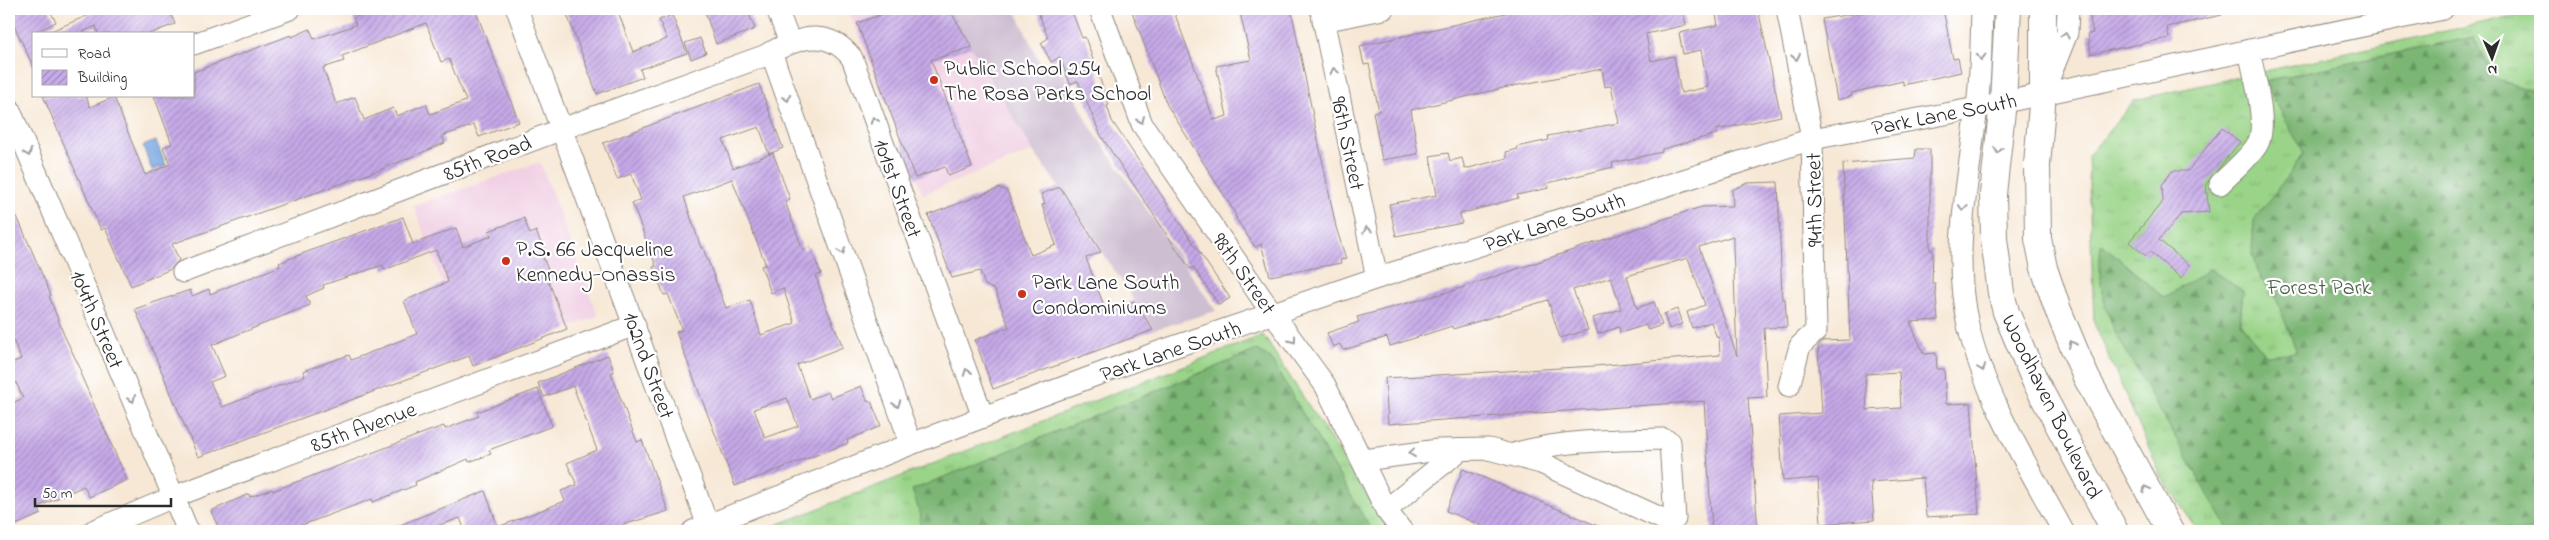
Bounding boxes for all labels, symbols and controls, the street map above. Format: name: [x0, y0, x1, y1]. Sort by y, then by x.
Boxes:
one-way arrow: [2059, 31, 2070, 39]
legend: [32, 32, 195, 98]
north arrow: [2466, 32, 2516, 82]
text: Road: [78, 43, 111, 65]
one-way arrow: [1791, 52, 1801, 61]
place label: Public School 254 The Rosa Parks School: [944, 54, 1151, 111]
one-way arrow: [1976, 54, 1986, 62]
text: N: [2487, 59, 2497, 80]
one-way arrow: [1329, 66, 1340, 75]
text: Building: [77, 67, 127, 90]
marker: Public School 254 The Rosa Parks School: [928, 74, 940, 86]
street label: Park Lane South: [1869, 86, 2020, 146]
one-way arrow: [782, 93, 792, 102]
street label: 96th Street: [1321, 94, 1372, 194]
one-way arrow: [1135, 115, 1146, 124]
one-way arrow: [870, 117, 880, 125]
street label: 85th Road: [439, 128, 537, 191]
street label: 101st Street: [864, 135, 929, 243]
one-way arrow: [1993, 146, 2004, 154]
one-way arrow: [22, 148, 32, 156]
street label: 94th Street: [1799, 152, 1833, 247]
street label: Park Lane South: [1480, 186, 1630, 262]
one-way arrow: [1957, 205, 1968, 213]
one-way arrow: [1362, 226, 1373, 234]
street label: 98th Street: [1203, 227, 1283, 323]
place label: P.S. 66 Jacqueline Kennedy-Onassis: [516, 235, 676, 293]
one-way arrow: [836, 247, 846, 255]
marker: P.S. 66 Jacqueline Kennedy-Onassis: [500, 255, 512, 267]
street label: 104th Street: [60, 266, 131, 375]
place label: Park Lane South Condominiums: [1032, 268, 1179, 325]
park label: Forest Park: [2266, 273, 2371, 305]
marker: Park Lane South Condominiums: [1016, 288, 1028, 300]
street label: 102nd Street: [613, 308, 682, 424]
street label: Woodhaven Boulevard: [1992, 310, 2109, 505]
street label: Park Lane South: [1096, 314, 1246, 392]
one-way arrow: [1287, 334, 1295, 343]
one-way arrow: [2068, 340, 2078, 349]
one-way arrow: [1976, 363, 1986, 372]
one-way arrow: [962, 368, 972, 376]
one-way arrow: [125, 394, 136, 403]
street label: 85th Avenue: [307, 395, 421, 463]
one-way arrow: [891, 400, 901, 408]
one-way arrow: [1407, 447, 1415, 458]
scale bar: [35, 475, 171, 507]
text: 50 m: [42, 483, 73, 505]
one-way arrow: [2142, 485, 2152, 494]

